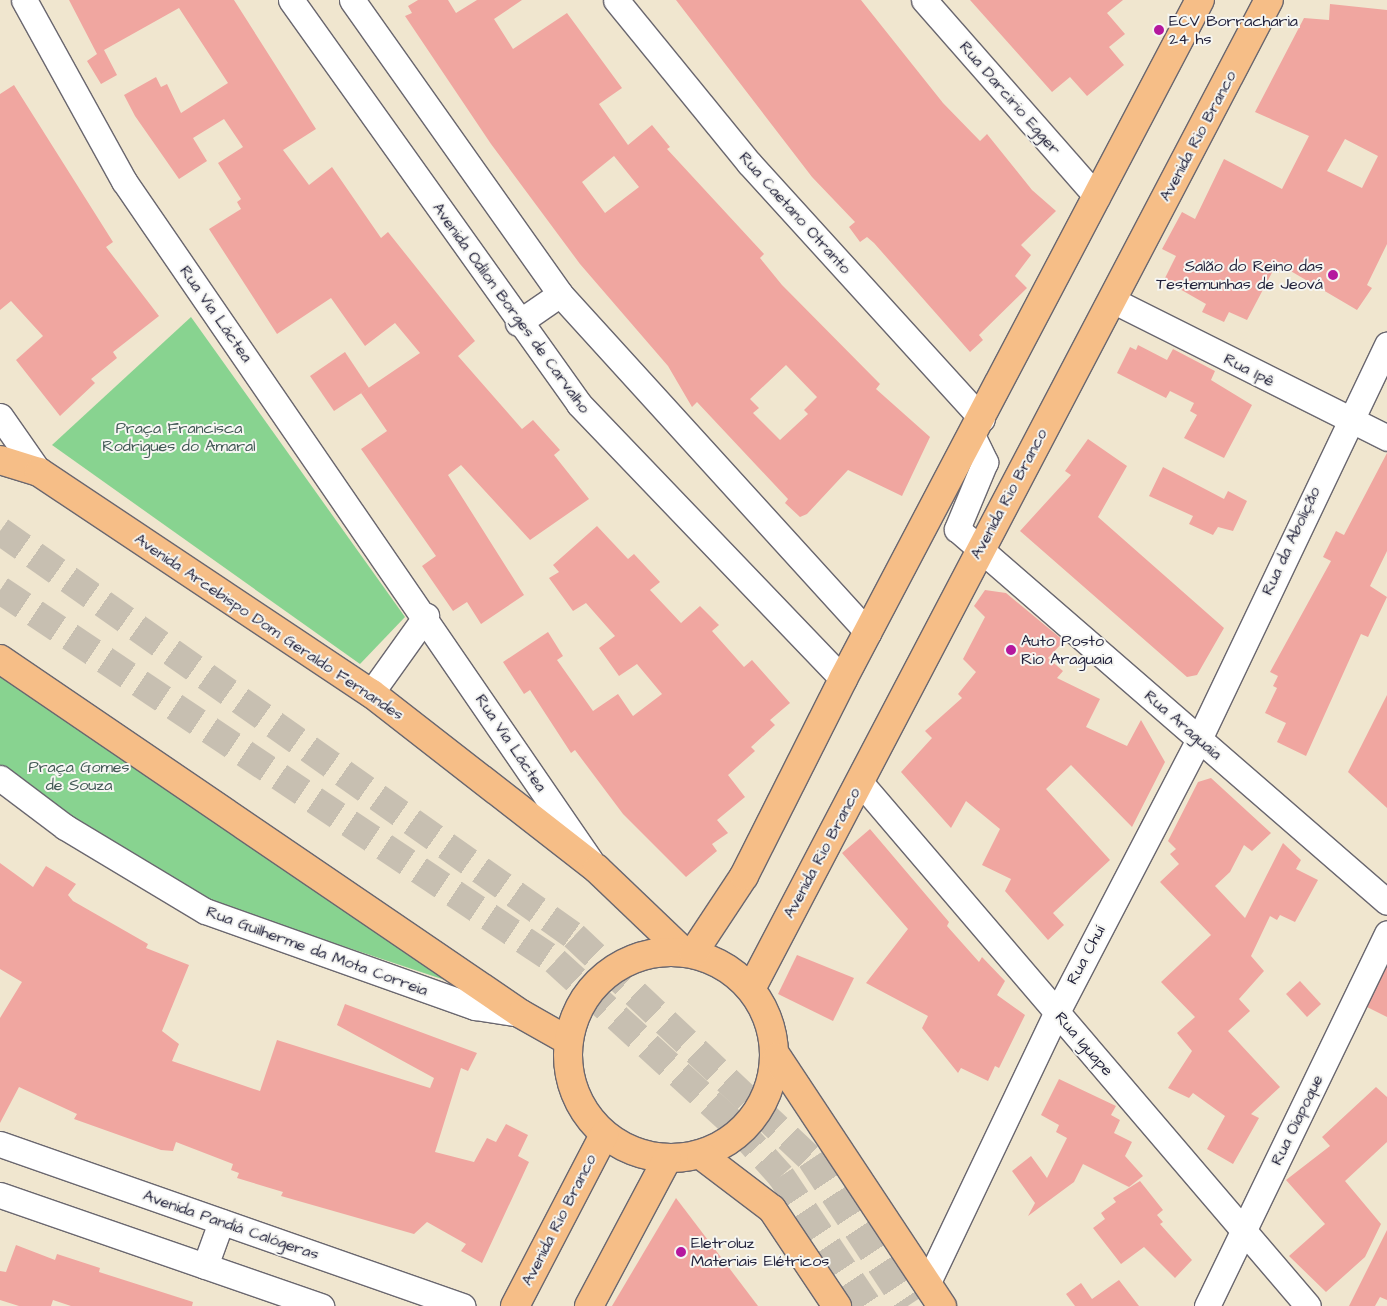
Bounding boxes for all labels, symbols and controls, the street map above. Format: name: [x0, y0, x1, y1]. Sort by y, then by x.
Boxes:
place label: ECV Borracharia 24 hs: [1169, 11, 1298, 49]
marker: ECV Borracharia 24 hs: [1153, 24, 1165, 36]
street label: Rua Darcirio Egger: [955, 37, 1065, 159]
street label: Avenida Rio Branco: [1155, 67, 1241, 205]
street label: Rua Caetano Otranto: [735, 148, 855, 278]
street label: Avenida Odilon Borges de Carvalho: [428, 199, 594, 417]
place label: Salão do Reino das Testemunhas de Jeová: [1156, 256, 1323, 294]
street label: Rua Via Láctea: [176, 262, 256, 366]
marker: Salão do Reino das Testemunhas de Jeová: [1327, 269, 1339, 281]
street label: Rua Ipê: [1221, 349, 1277, 391]
park label: Praça Francisca Rodrigues do Amaral: [102, 418, 256, 456]
street label: Avenida Rio Branco: [966, 425, 1052, 563]
street label: Rua da Abolição: [1258, 484, 1324, 598]
street label: Avenida Arcebispo Dom Geraldo Fernandes: [131, 529, 407, 725]
place label: Auto Posto Rio Araguaia: [1021, 631, 1113, 669]
marker: Auto Posto Rio Araguaia: [1005, 644, 1017, 656]
street label: Rua Araguaia: [1140, 686, 1226, 764]
street label: Rua Via Láctea: [471, 691, 551, 795]
park label: Praça Gomes de Souza: [28, 757, 130, 795]
street label: Avenida Rio Branco: [779, 784, 865, 922]
street label: Rua Guilherme da Mota Correia: [204, 902, 430, 1000]
street label: Rua Chuí: [1063, 922, 1109, 988]
street label: Rua Iguape: [1051, 1008, 1117, 1080]
street label: Rua Oiapoque: [1267, 1072, 1327, 1168]
street label: Avenida Rio Branco: [518, 1151, 600, 1289]
street label: Avenida Pandiá Calógeras: [141, 1186, 321, 1264]
place label: Eletroluz Materiais Elétricos: [691, 1233, 829, 1271]
marker: Eletroluz Materiais Elétricos: [675, 1246, 687, 1258]

